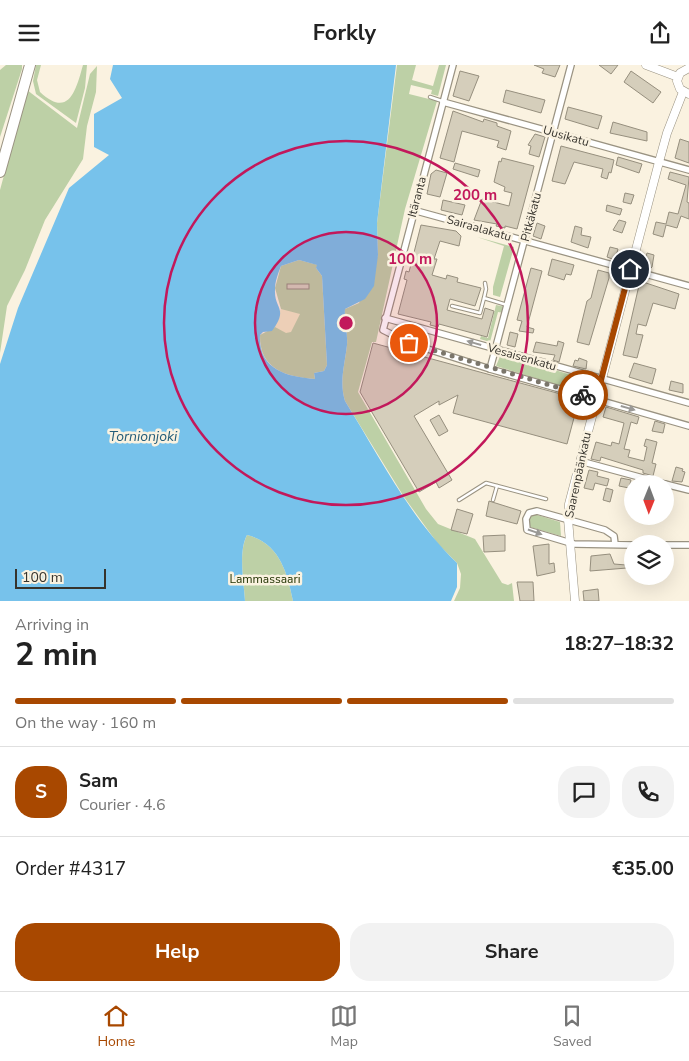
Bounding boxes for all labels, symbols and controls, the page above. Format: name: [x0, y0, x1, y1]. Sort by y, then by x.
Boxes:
text: Forkly: [313, 18, 376, 48]
icon: menu: [15, 19, 43, 47]
icon: share: [646, 19, 674, 47]
street label: Uusikatu: [541, 122, 591, 150]
street label: Itäranta: [404, 175, 430, 219]
text: 200 m: [453, 185, 497, 205]
street label: Pitkäkatu: [517, 191, 545, 243]
street label: Sairaalakatu: [445, 211, 513, 245]
pin: [609, 248, 651, 290]
text: 100 m: [388, 249, 432, 269]
icon: home: [616, 255, 644, 283]
centre of rings: [337, 314, 355, 332]
pin: [388, 322, 430, 364]
icon: bag: [395, 329, 423, 357]
one-way arrow: [466, 338, 481, 346]
street label: Vesaisenkatu: [485, 339, 558, 374]
courier: [558, 370, 608, 420]
icon: bike: [569, 381, 597, 409]
one-way arrow: [620, 404, 636, 412]
water label: Tornionjoki: [109, 427, 178, 446]
street label: Saarenpäänkatu: [561, 431, 595, 519]
north arrow: [624, 475, 674, 525]
map controls: [624, 475, 674, 585]
one-way arrow: [528, 528, 543, 536]
button: layers: [624, 535, 674, 585]
scale bar: [15, 566, 106, 589]
text: 100 m: [22, 568, 63, 587]
park label: Lammassaari: [229, 571, 301, 587]
text: Arriving in: [15, 614, 89, 636]
text: 18:27–18:32: [564, 631, 674, 657]
text: 2 min: [15, 633, 98, 676]
text: On the way · 160 m: [15, 712, 156, 734]
button: chat: [558, 766, 610, 818]
button: phone: [622, 766, 674, 818]
text: Sam: [79, 768, 118, 794]
text: S: [35, 779, 47, 805]
text: Courier · 4.6: [79, 794, 165, 816]
text: Order #4317: [15, 856, 126, 882]
text: €35.00: [612, 856, 674, 882]
button: Help: [15, 923, 340, 981]
button: Share: [350, 923, 674, 981]
tab: Home: [97, 1002, 135, 1051]
tab: Map: [330, 1002, 358, 1051]
tab: Saved: [553, 1002, 592, 1051]

